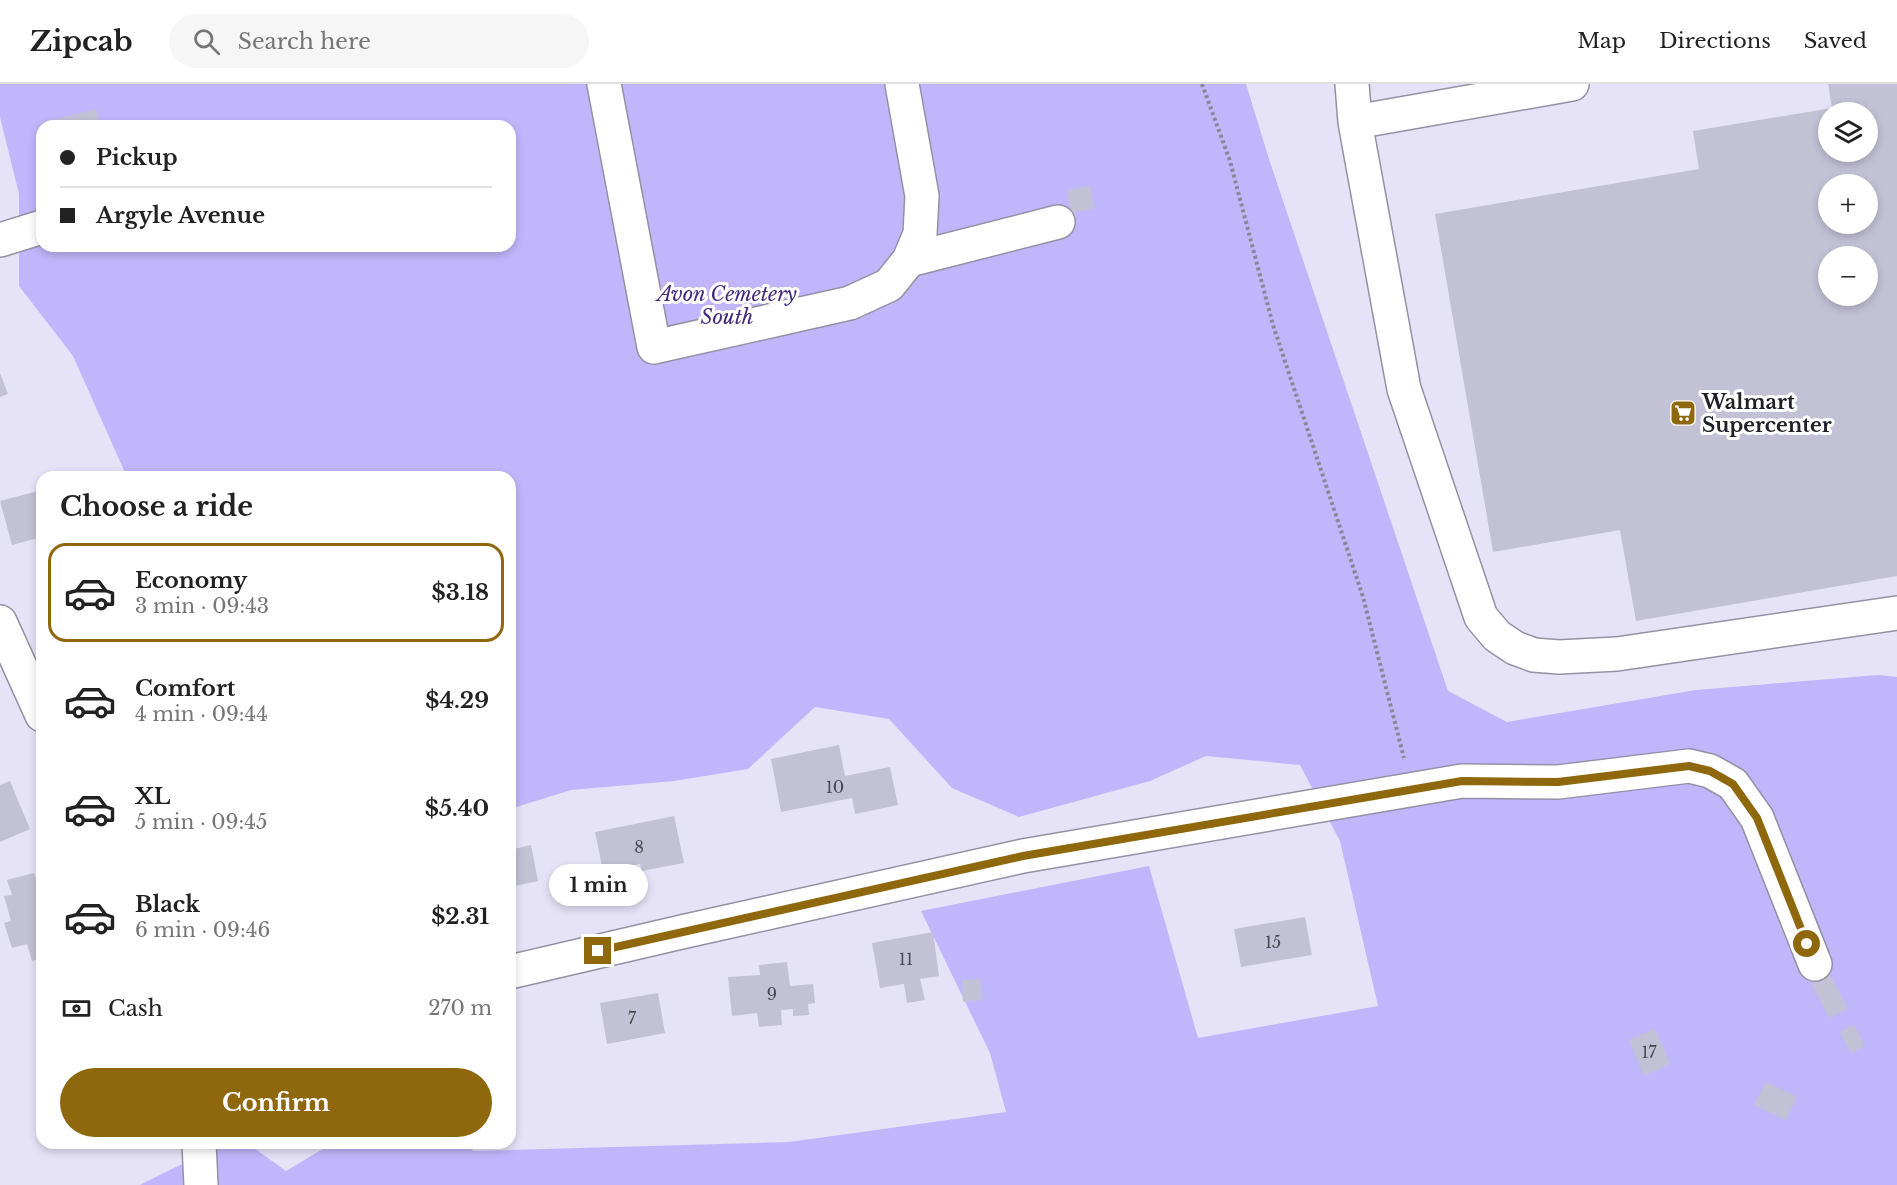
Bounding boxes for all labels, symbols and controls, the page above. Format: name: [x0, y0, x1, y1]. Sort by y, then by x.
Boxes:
search box: [169, 14, 589, 68]
text: Zipcab: [30, 24, 133, 59]
icon: search: [190, 25, 223, 58]
text: Search here: [238, 28, 371, 55]
text: Map: [1577, 28, 1626, 54]
text: Directions: [1659, 28, 1771, 54]
text: Saved: [1804, 28, 1867, 54]
map controls: [1818, 102, 1878, 306]
button: layers: [1818, 102, 1878, 162]
text: Pickup: [96, 144, 178, 171]
button: +: [1818, 174, 1878, 234]
text: Argyle Avenue: [96, 202, 265, 229]
button: −: [1818, 246, 1878, 306]
park label: Avon Cemetery South: [654, 282, 797, 329]
place label: Walmart Supercenter: [1701, 390, 1832, 437]
supermarket icon: Walmart Supercenter: [1668, 398, 1698, 428]
text: Choose a ride: [60, 490, 253, 523]
icon: car: [63, 566, 117, 620]
text: Economy: [135, 567, 247, 594]
text: $3.18: [432, 579, 489, 606]
text: 3 min · 09:43: [135, 594, 269, 618]
icon: car: [63, 674, 117, 728]
text: Comfort: [135, 675, 235, 702]
text: $4.29: [425, 687, 489, 714]
text: 4 min · 09:44: [135, 702, 268, 726]
house number: 10: [826, 777, 844, 797]
icon: car: [63, 782, 117, 836]
text: XL: [135, 783, 170, 810]
text: $5.40: [425, 795, 489, 822]
text: 5 min · 09:45: [135, 810, 267, 834]
house number: 8: [634, 837, 644, 857]
callout: 1 min: [548, 864, 648, 906]
text: 1 min: [570, 873, 627, 897]
icon: car: [63, 890, 117, 944]
text: Black: [135, 891, 200, 918]
text: $2.31: [431, 903, 489, 930]
text: 6 min · 09:46: [135, 918, 270, 942]
route start: [1793, 930, 1820, 957]
house number: 15: [1265, 932, 1281, 952]
route end: [584, 937, 611, 964]
house number: 11: [899, 949, 913, 969]
house number: 9: [767, 984, 777, 1004]
icon: cash: [60, 992, 93, 1025]
text: Cash: [108, 995, 163, 1022]
text: 270 m: [428, 996, 492, 1020]
house number: 7: [628, 1008, 637, 1028]
house number: 17: [1641, 1042, 1658, 1062]
button: Confirm: [60, 1068, 492, 1137]

